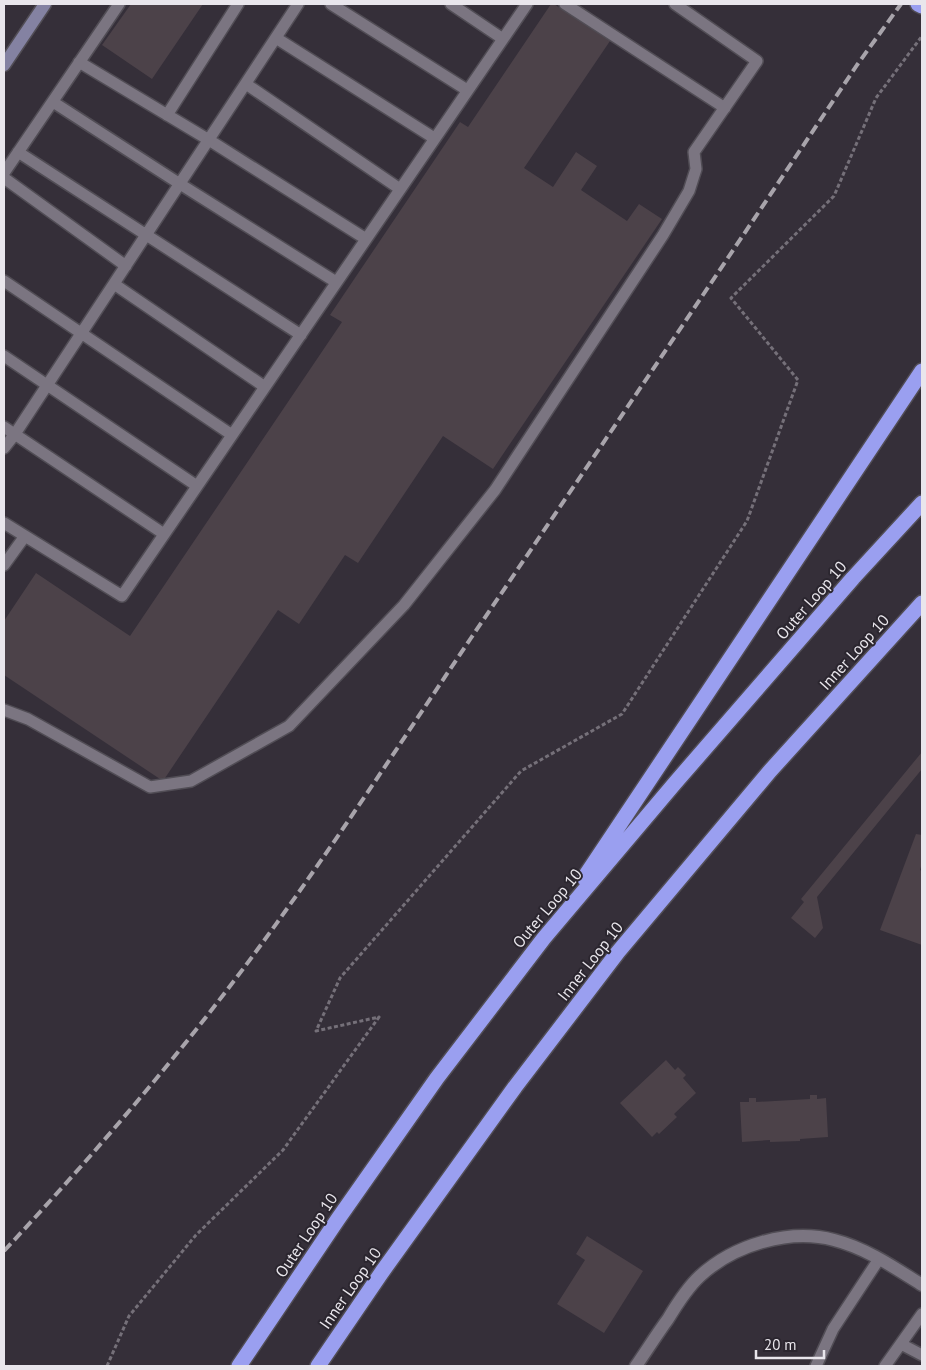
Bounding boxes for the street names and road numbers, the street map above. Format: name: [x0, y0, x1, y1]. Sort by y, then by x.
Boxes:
street label: Outer Loop 10: [771, 556, 851, 643]
street label: Inner Loop 10: [815, 610, 893, 694]
street label: Outer Loop 10: [508, 864, 586, 952]
street label: Inner Loop 10: [553, 917, 627, 1005]
street label: Outer Loop 10: [270, 1189, 342, 1281]
street label: Inner Loop 10: [315, 1243, 386, 1333]

